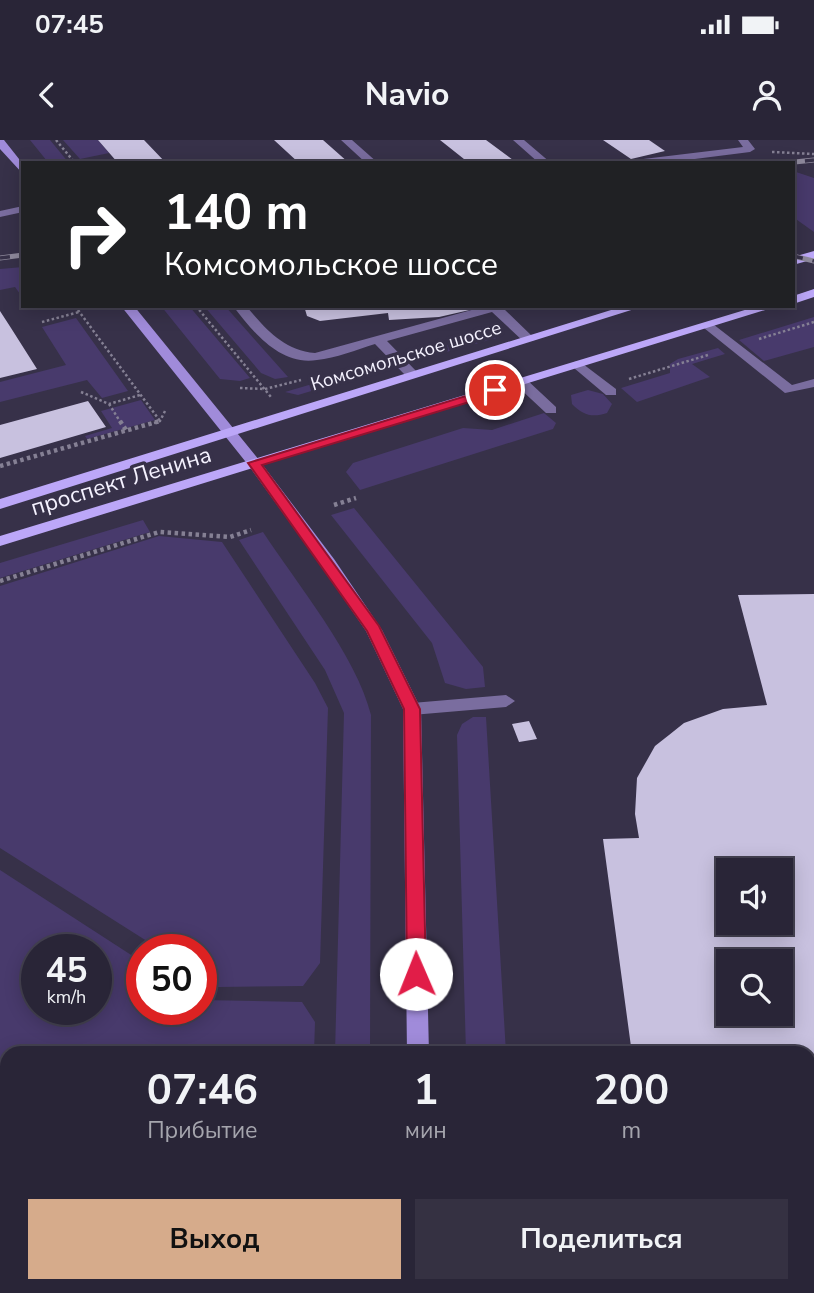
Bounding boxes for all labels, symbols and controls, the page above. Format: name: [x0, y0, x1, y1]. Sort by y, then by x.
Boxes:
text: 07:45: [35, 7, 104, 42]
text: Navio: [365, 73, 449, 116]
icon: back: [28, 76, 66, 114]
icon: person: [748, 76, 786, 114]
text: 140 m: [164, 179, 308, 246]
icon: right: [49, 189, 140, 280]
text: Комсомольское шоссе: [164, 243, 498, 286]
street label: Комсомольское шоссе: [307, 315, 505, 397]
pin: [465, 360, 525, 420]
icon: arrive: [476, 371, 514, 409]
street label: проспект Ленина: [27, 439, 215, 523]
map controls: [716, 858, 793, 1026]
button: sound: [716, 858, 793, 935]
speed limit sign: 50: [126, 934, 217, 1025]
position arrow: [379, 937, 453, 1011]
text: 45: [45, 947, 88, 994]
button: search: [716, 949, 793, 1026]
text: km/h: [47, 985, 86, 1009]
text: 07:46: [147, 1062, 258, 1119]
text: 1: [413, 1062, 438, 1119]
text: 200: [594, 1062, 669, 1119]
text: Прибытие: [147, 1115, 258, 1146]
text: мин: [405, 1115, 447, 1146]
text: m: [622, 1115, 641, 1146]
button: Выход: [28, 1199, 401, 1279]
button: Поделиться: [415, 1199, 788, 1279]

